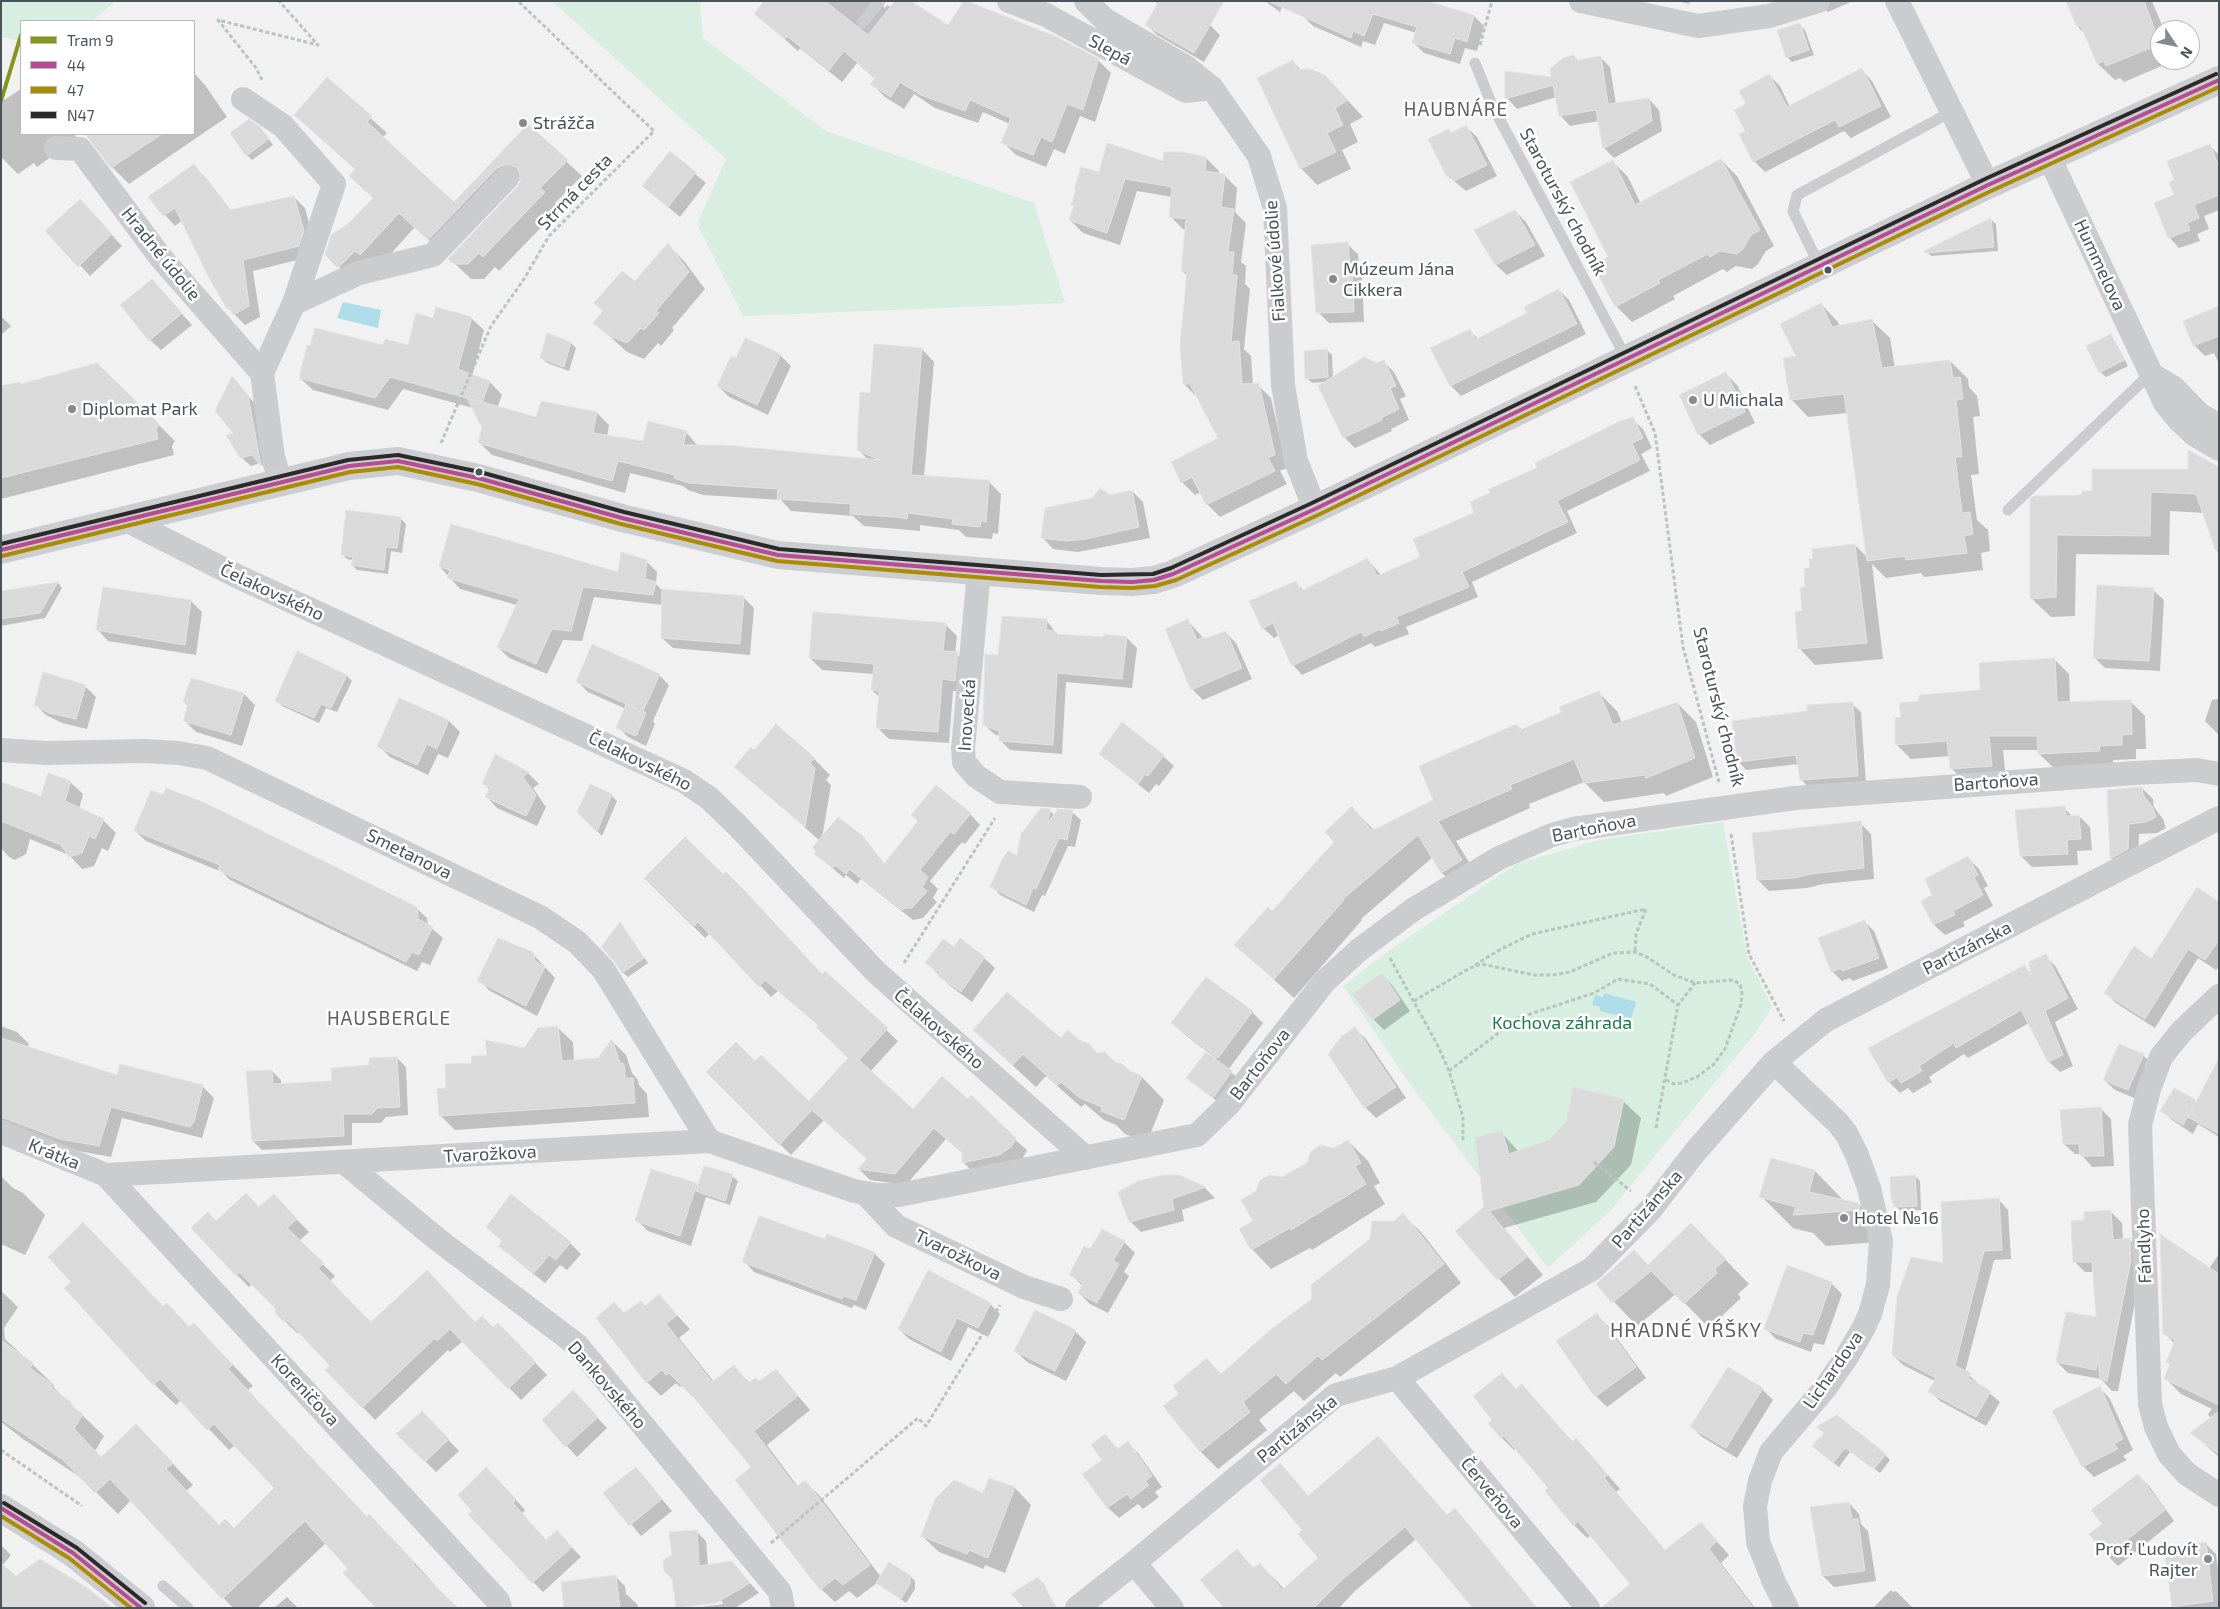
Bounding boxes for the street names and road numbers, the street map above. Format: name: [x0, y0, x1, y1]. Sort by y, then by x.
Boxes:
street label: Slepá: [1085, 30, 1135, 70]
street label: Staroturský chodník: [1515, 125, 1611, 279]
street label: Strmá cesta: [533, 149, 617, 235]
street label: Fialkové údolie: [1260, 200, 1290, 322]
street label: Hradné údolie: [117, 203, 205, 305]
street label: Hummelova: [2069, 216, 2131, 314]
street label: Čelakovského: [217, 559, 327, 625]
street label: Staroturský chodník: [1689, 625, 1749, 789]
street label: Inovecká: [954, 678, 980, 752]
street label: Čelakovského: [585, 727, 695, 795]
street label: Bartoňova: [1953, 768, 2039, 796]
street label: Bartoňova: [1550, 809, 1638, 847]
street label: Smetanova: [363, 824, 455, 884]
street label: Partizánska: [1919, 916, 2015, 980]
street label: Čelakovského: [890, 984, 988, 1074]
street label: Bartoňova: [1225, 1024, 1295, 1104]
street label: Krátka: [25, 1134, 83, 1174]
street label: Tvarožkova: [443, 1141, 537, 1167]
street label: Partizánska: [1607, 1165, 1687, 1253]
street label: Fándlyho: [2132, 1208, 2156, 1284]
street label: Tvarožkova: [911, 1225, 1005, 1285]
street label: Lichardova: [1798, 1327, 1868, 1413]
street label: Dankovského: [563, 1337, 651, 1433]
street label: Koreničova: [266, 1350, 344, 1430]
street label: Partizánska: [1253, 1390, 1341, 1468]
street label: Červeňova: [1456, 1453, 1528, 1533]

